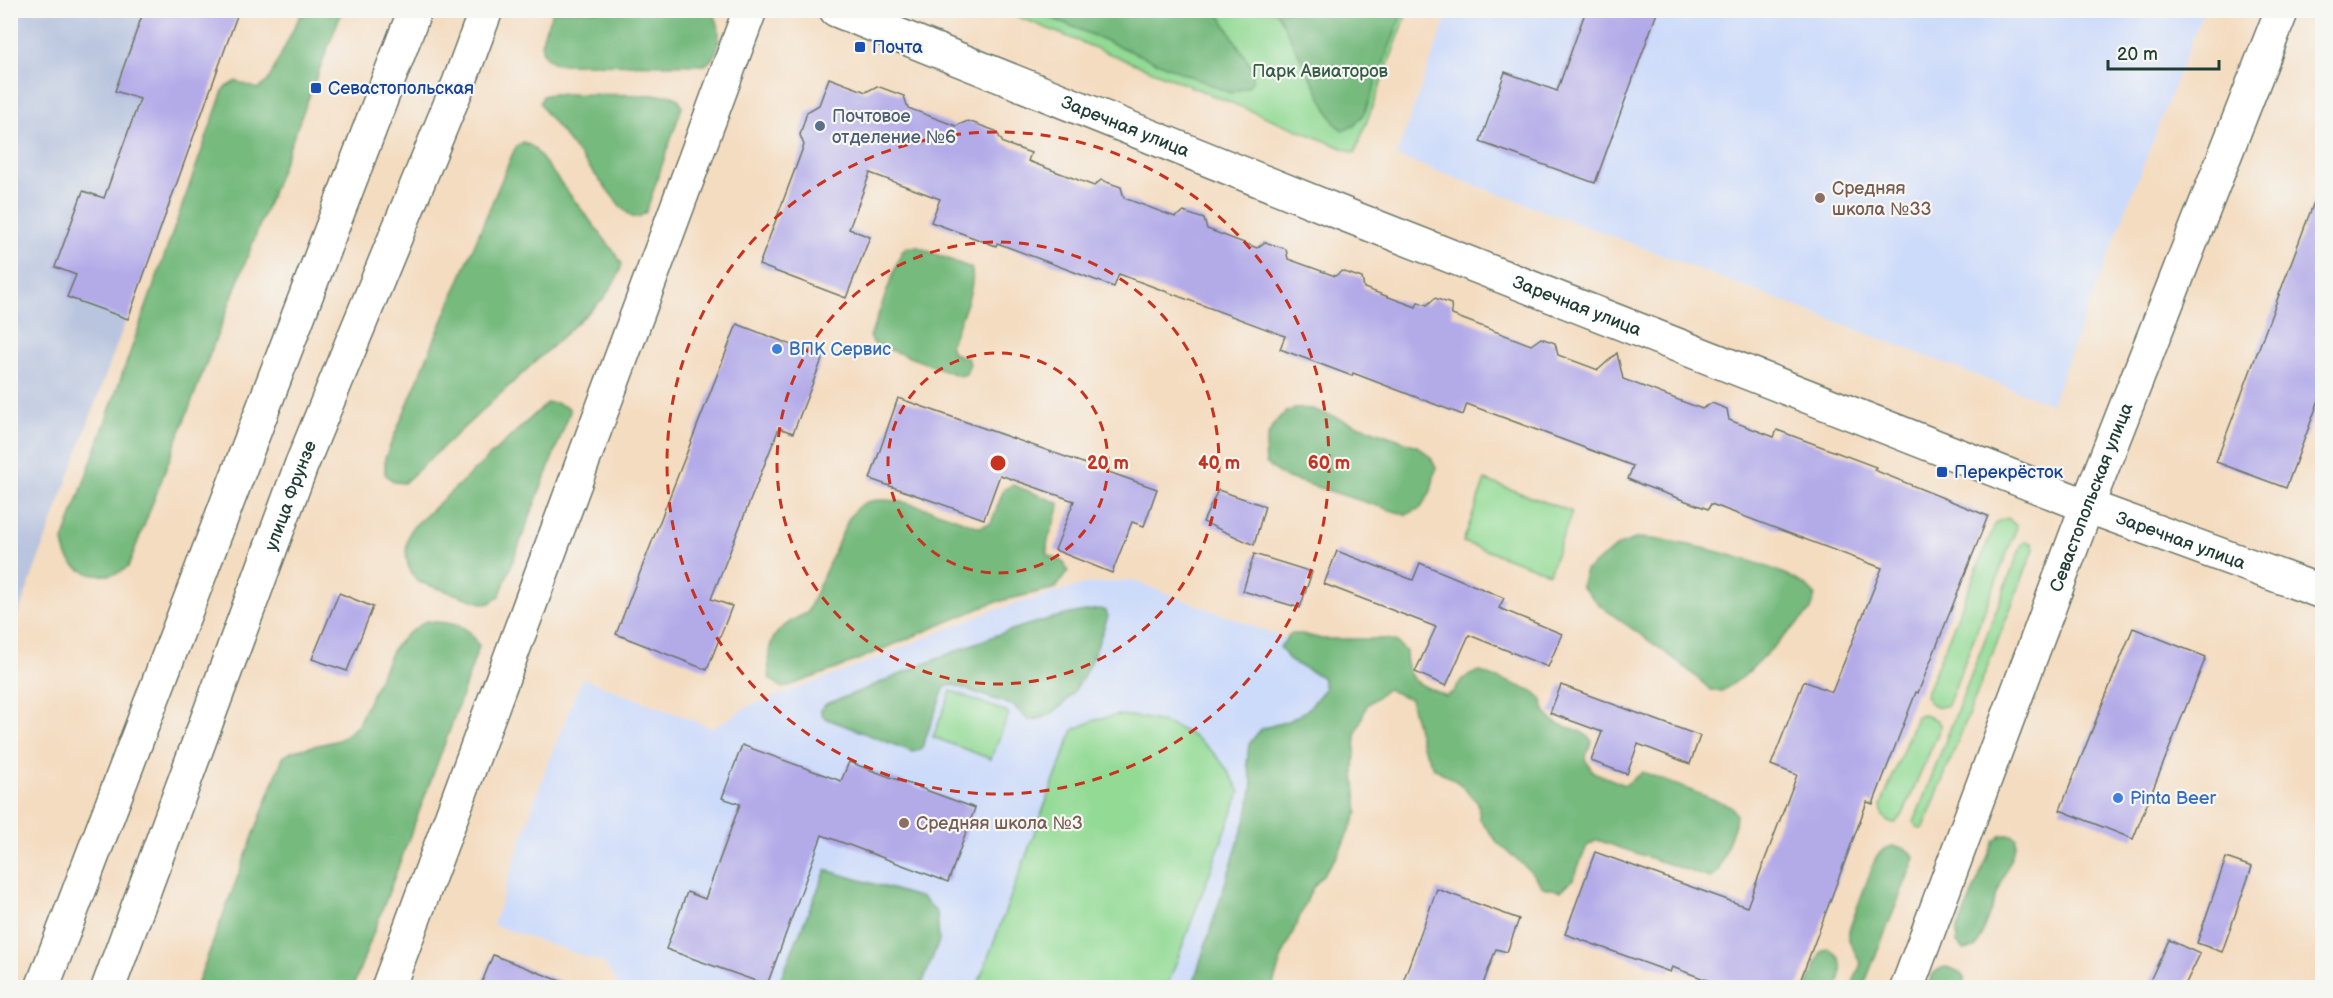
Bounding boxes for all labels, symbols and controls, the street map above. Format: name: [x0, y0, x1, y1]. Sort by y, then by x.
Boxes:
scale bar: [2108, 33, 2219, 71]
place label: Почта: [872, 37, 923, 58]
marker: Почта: [853, 40, 867, 54]
text: 20 m: [2117, 44, 2158, 65]
park label: Парк Авиаторов: [1252, 61, 1389, 82]
place label: Севастопольская: [328, 78, 474, 99]
marker: Севастопольская: [309, 81, 323, 95]
street label: Заречная улица: [1058, 91, 1193, 162]
place label: Почтовое отделение №6: [832, 106, 956, 148]
marker: Почтовое отделение №6: [813, 119, 827, 133]
place label: Средняя школа №33: [1832, 178, 1932, 220]
marker: Средняя школа №33: [1813, 191, 1827, 205]
street label: Заречная улица: [1510, 271, 1645, 341]
place label: ВПК Сервис: [789, 339, 891, 360]
marker: ВПК Сервис: [770, 342, 784, 356]
street label: Севастопольская улица: [2045, 400, 2137, 595]
street label: улица Фрунзе: [260, 438, 321, 554]
centre of rings: [988, 453, 1008, 473]
text: 20 m: [1087, 453, 1129, 474]
text: 40 m: [1198, 453, 1240, 474]
text: 60 m: [1308, 453, 1350, 474]
place label: Перекрёсток: [1954, 462, 2064, 483]
marker: Перекрёсток: [1935, 465, 1949, 479]
street label: Заречная улица: [2113, 507, 2249, 574]
place label: Pinta Beer: [2130, 788, 2216, 809]
marker: Pinta Beer: [2111, 791, 2125, 805]
place label: Средняя школа №3: [916, 813, 1083, 834]
marker: Средняя школа №3: [897, 816, 911, 830]

